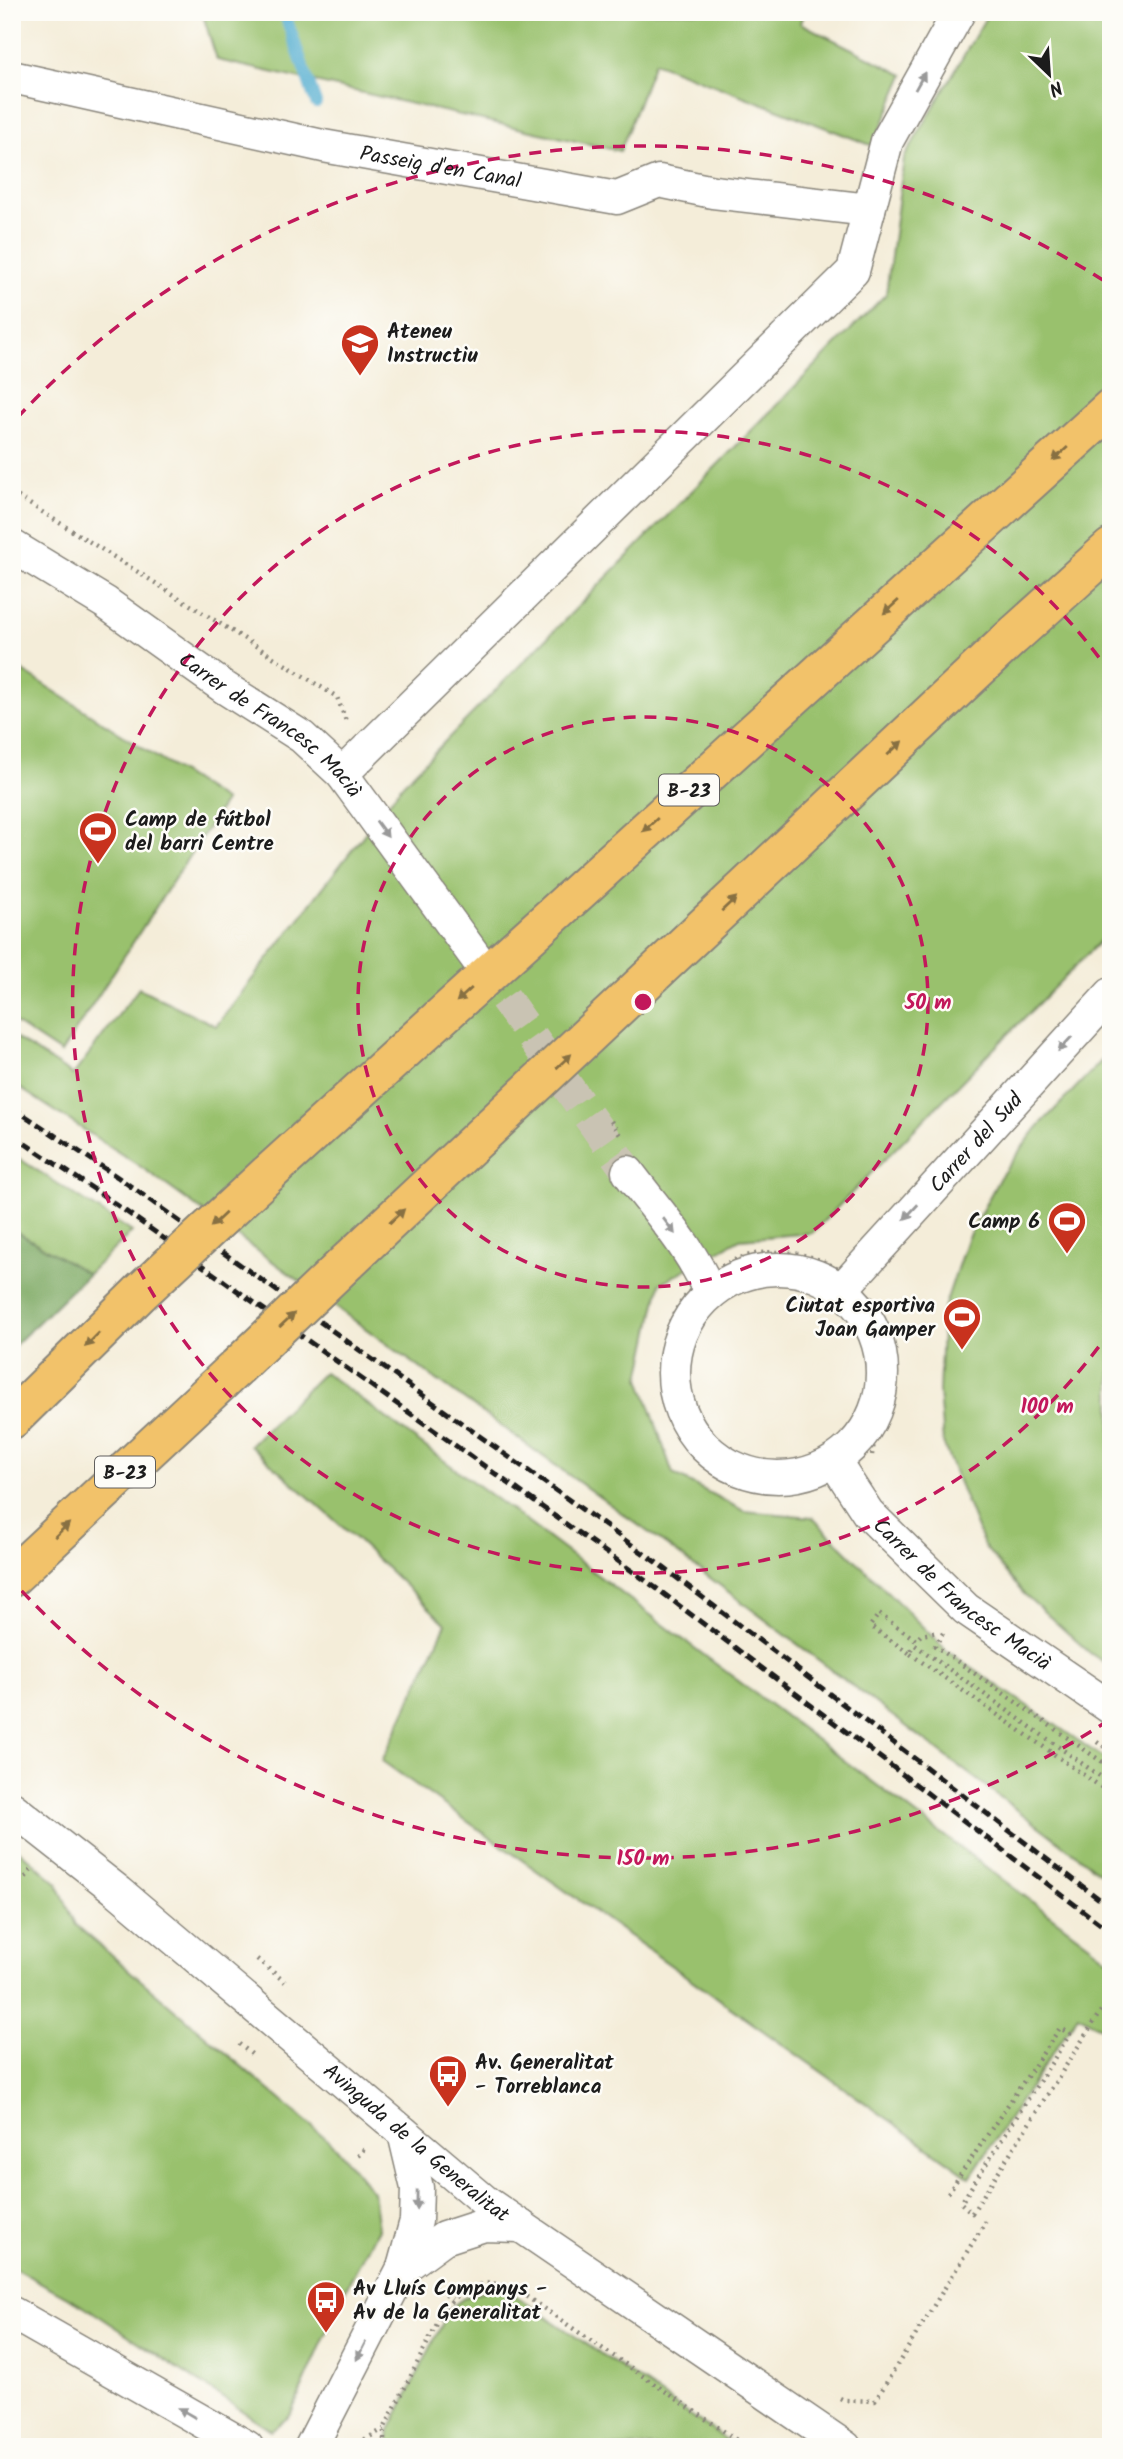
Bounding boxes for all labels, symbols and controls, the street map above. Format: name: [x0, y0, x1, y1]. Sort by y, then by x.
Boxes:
north arrow: [1014, 38, 1084, 108]
text: N: [1044, 71, 1067, 104]
one-way arrow: [914, 72, 926, 91]
street label: Passeig d'en Canal: [357, 138, 524, 199]
place label: Ateneu Instructiu: [387, 316, 478, 373]
school or university icon: Ateneu Instructiu: [339, 322, 381, 377]
one-way arrow: [1051, 446, 1069, 462]
one-way arrow: [883, 598, 900, 614]
street label: Carrer de Francesc Macià: [171, 645, 369, 805]
one-way arrow: [886, 740, 903, 757]
road number: B-23: [659, 775, 719, 806]
place label: Camp de fútbol del barri Centre: [125, 804, 274, 861]
sports icon: Camp de fútbol del barri Centre: [77, 810, 119, 865]
one-way arrow: [642, 817, 659, 833]
one-way arrow: [375, 820, 389, 838]
one-way arrow: [720, 897, 737, 913]
one-way arrow: [455, 987, 473, 1003]
text: 50 m: [904, 987, 951, 1020]
centre of rings: [631, 990, 655, 1014]
one-way arrow: [1057, 1035, 1073, 1052]
one-way arrow: [555, 1052, 572, 1069]
street label: Carrer del Sud: [922, 1085, 1032, 1201]
sports icon: Camp 6: [1046, 1200, 1088, 1255]
one-way arrow: [903, 1203, 919, 1220]
place label: Camp 6: [968, 1206, 1040, 1239]
one-way arrow: [388, 1208, 406, 1224]
one-way arrow: [210, 1212, 227, 1228]
one-way arrow: [661, 1217, 676, 1235]
place label: Ciutat esportiva Joan Gamper: [786, 1290, 936, 1347]
sports icon: Ciutat esportiva Joan Gamper: [941, 1296, 983, 1351]
one-way arrow: [278, 1312, 295, 1328]
one-way arrow: [84, 1332, 101, 1348]
text: 100 m: [1020, 1391, 1074, 1424]
road number: B-23: [95, 1456, 155, 1488]
street label: Carrer de Francesc Macià: [864, 1511, 1057, 1680]
one-way arrow: [53, 1522, 71, 1538]
text: 150 m: [616, 1843, 670, 1876]
place label: Av. Generalitat - Torreblanca: [475, 2047, 614, 2104]
bus stop icon: Av. Generalitat - Torreblanca: [427, 2053, 469, 2108]
street label: Avinguda de la Generalitat: [315, 2056, 516, 2232]
one-way arrow: [411, 2189, 423, 2211]
place label: Av Lluís Companys - Av de la Generalitat: [353, 2273, 547, 2330]
bus stop icon: Av Lluís Companys - Av de la Generalitat: [305, 2279, 347, 2334]
one-way arrow: [355, 2341, 366, 2361]
one-way arrow: [178, 2407, 197, 2419]

